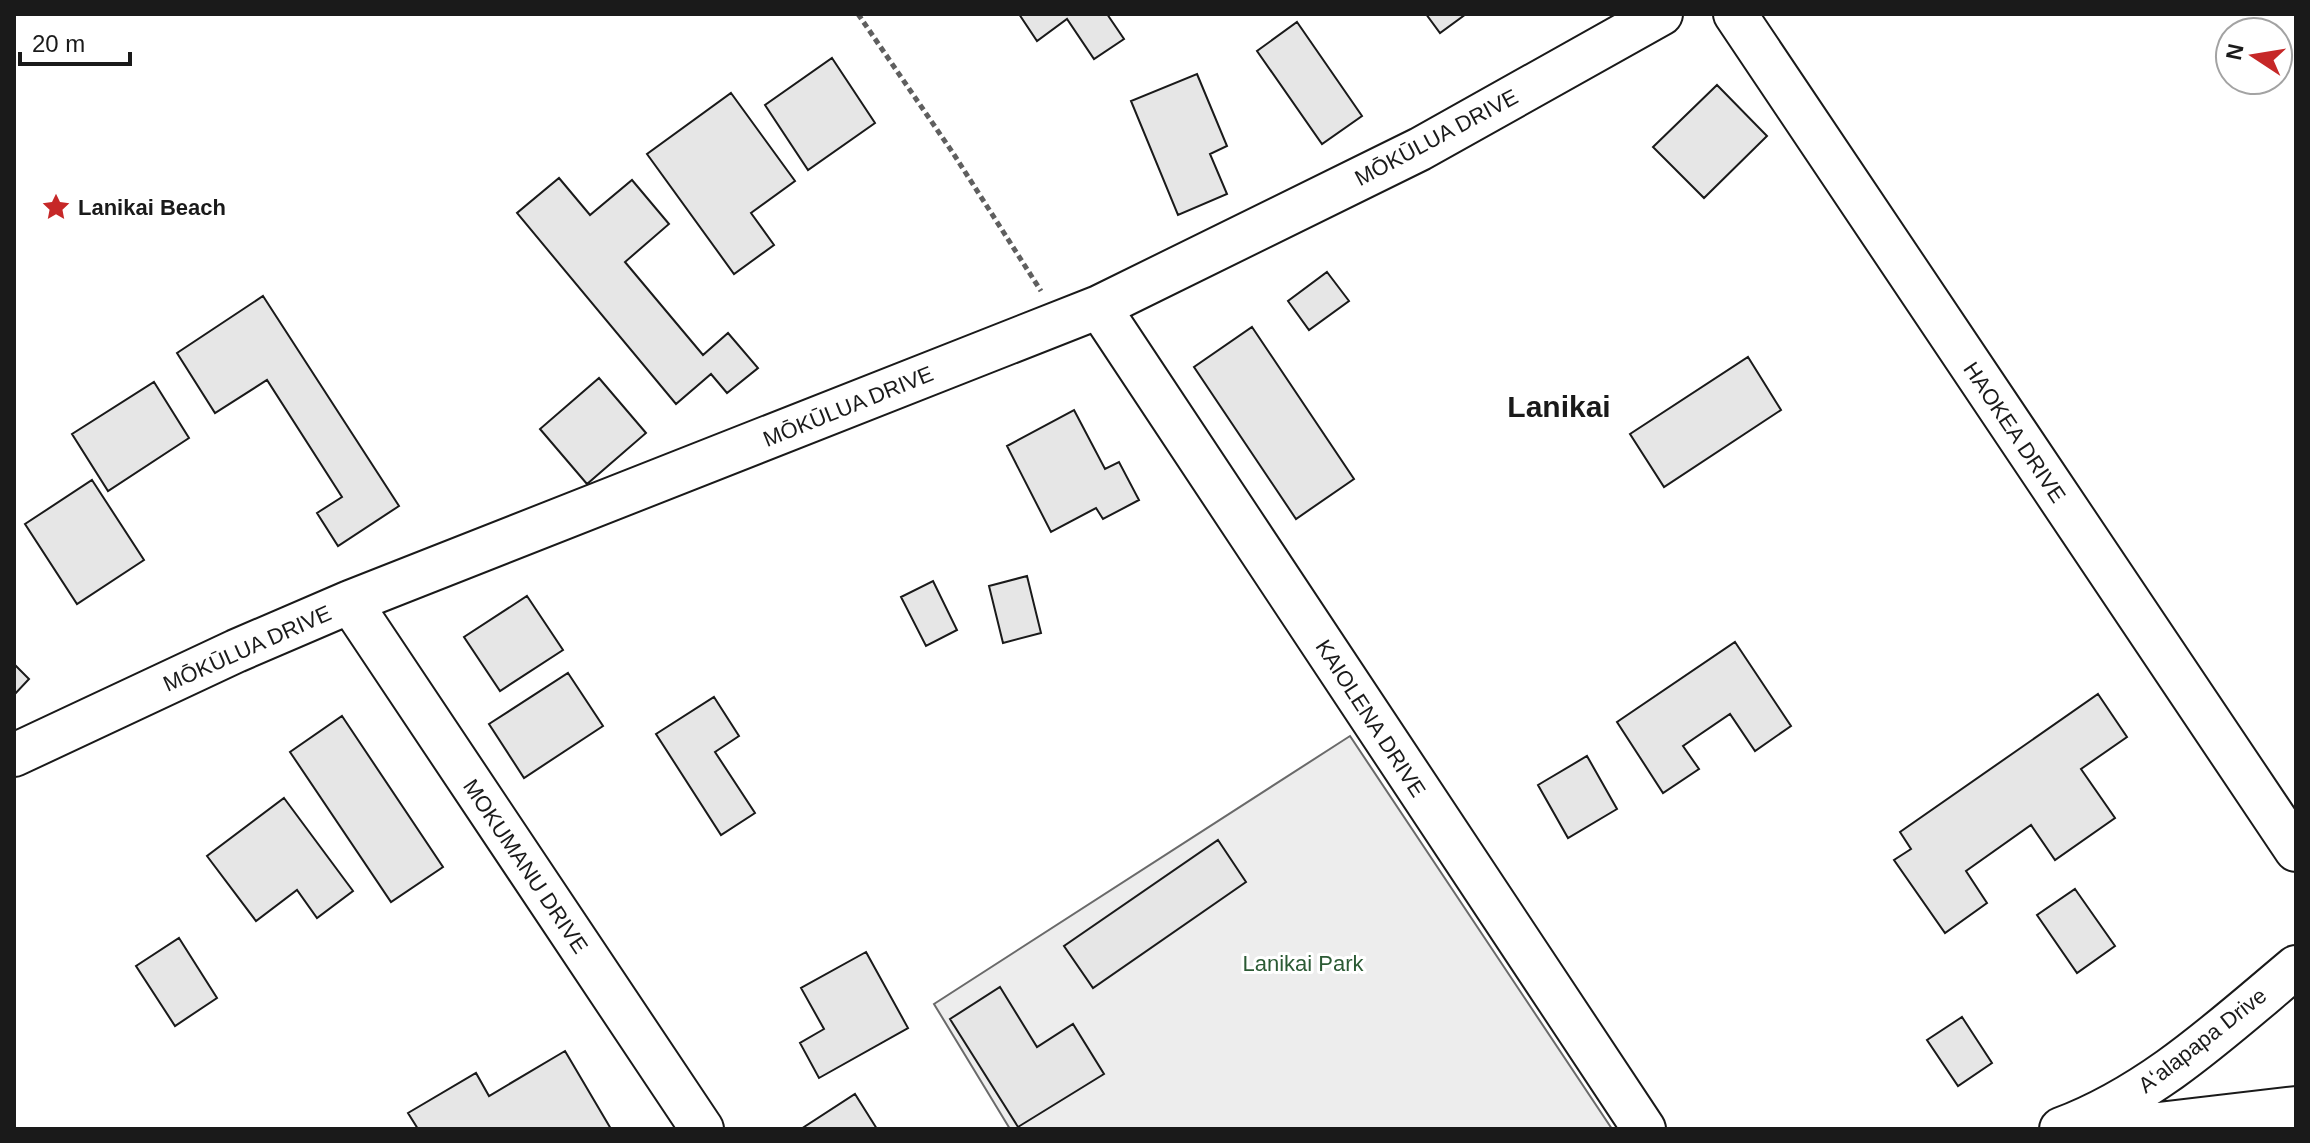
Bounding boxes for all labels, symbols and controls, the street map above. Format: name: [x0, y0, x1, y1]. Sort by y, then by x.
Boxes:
scale bar: [20, 16, 130, 66]
north arrow: [2214, 16, 2294, 96]
text: 20 m: [32, 30, 85, 57]
text: N: [2221, 42, 2249, 62]
street label: MŌKŪLUA DRIVE: [1350, 84, 1522, 191]
place icon: Lanikai Beach: [41, 192, 71, 222]
place label: Lanikai Beach: [78, 195, 226, 220]
street label: HAOKEA DRIVE: [1958, 357, 2071, 507]
street label: MŌKŪLUA DRIVE: [760, 361, 937, 452]
district label: Lanikai: [1507, 390, 1611, 423]
street label: MŌKŪLUA DRIVE: [159, 600, 335, 697]
street label: KAIOLENA DRIVE: [1310, 635, 1431, 801]
street label: MOKUMANU DRIVE: [458, 775, 593, 958]
park label: Lanikai Park: [1242, 951, 1365, 976]
street label: Aʻalapapa Drive: [2133, 983, 2271, 1098]

